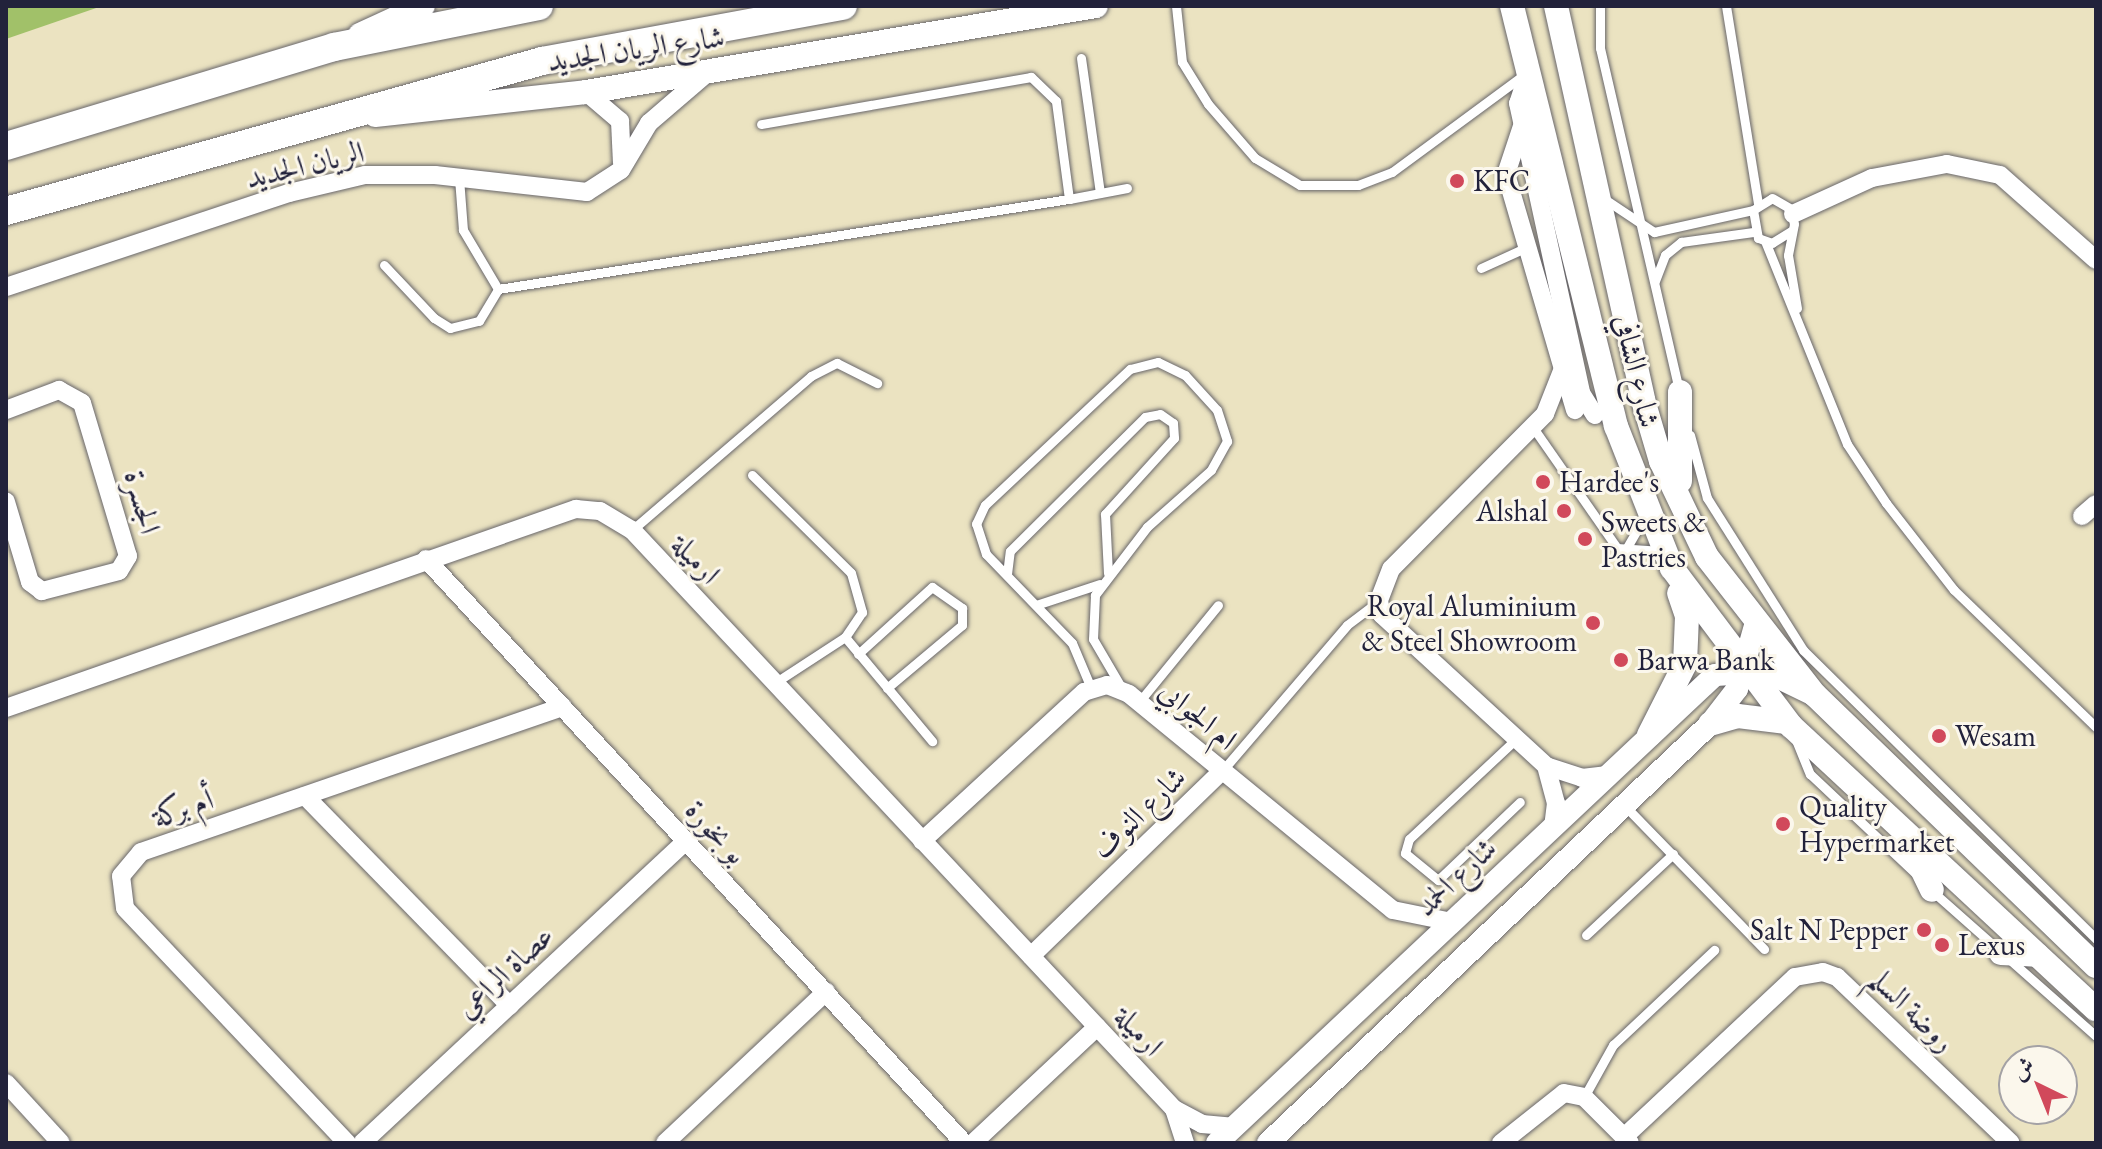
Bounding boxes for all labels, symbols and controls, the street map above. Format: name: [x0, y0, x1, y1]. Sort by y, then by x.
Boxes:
street label: شارع الريان الجديد: [545, 19, 727, 79]
street label: الريان الجديد: [242, 134, 368, 196]
place label: KFC: [1473, 163, 1530, 199]
marker: KFC: [1448, 172, 1466, 190]
street label: شارع الشافي: [1607, 311, 1667, 431]
place label: Hardee's: [1559, 464, 1659, 500]
street label: الجسرة: [116, 466, 168, 538]
marker: Hardee's: [1534, 473, 1552, 491]
place label: Alshal: [1476, 493, 1548, 529]
marker: Alshal: [1555, 502, 1573, 520]
place label: Sweets & Pastries: [1601, 504, 1706, 574]
street label: ارميلة: [664, 527, 728, 591]
marker: Sweets & Pastries: [1576, 530, 1594, 548]
place label: Royal Aluminium & Steel Showroom: [1361, 588, 1577, 658]
marker: Royal Aluminium & Steel Showroom: [1584, 614, 1602, 632]
place label: Barwa Bank: [1637, 642, 1774, 678]
marker: Barwa Bank: [1612, 651, 1630, 669]
street label: ام الجوابي: [1152, 672, 1244, 758]
place label: Wesam: [1955, 718, 2036, 754]
marker: Wesam: [1930, 727, 1948, 745]
street label: شارع النوف: [1084, 759, 1194, 867]
street label: أم بركة: [148, 781, 218, 835]
place label: Quality Hypermarket: [1799, 789, 1954, 860]
street label: بو بخورة: [677, 792, 755, 872]
marker: Quality Hypermarket: [1774, 815, 1792, 833]
street label: شارع الحمد: [1408, 830, 1504, 924]
place label: Salt N Pepper: [1750, 912, 1908, 948]
street label: عصاة الراعي: [449, 918, 561, 1026]
marker: Salt N Pepper: [1915, 921, 1933, 939]
place label: Lexus: [1958, 927, 2025, 963]
marker: Lexus: [1933, 936, 1951, 954]
street label: روضة السلم: [1862, 960, 1962, 1060]
street label: ارميلة: [1107, 999, 1171, 1063]
north arrow: [1998, 1045, 2078, 1125]
text: ش: [2005, 1051, 2041, 1087]

